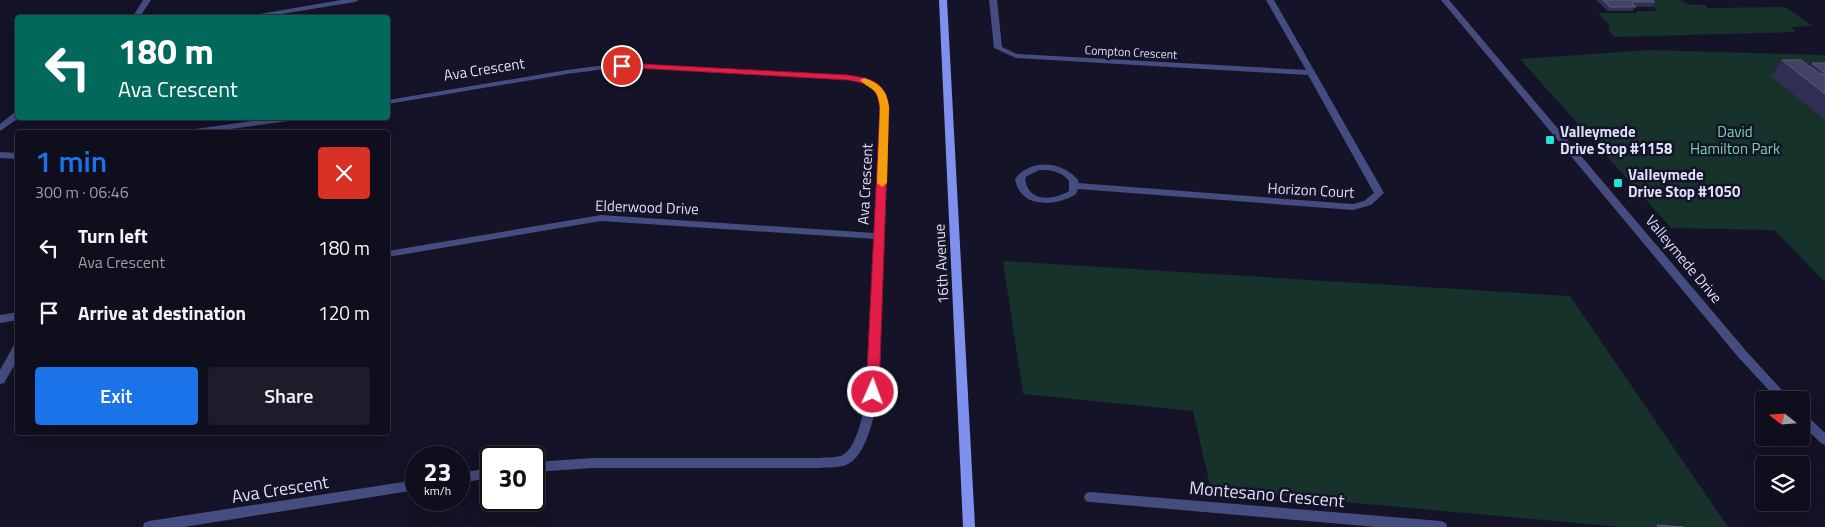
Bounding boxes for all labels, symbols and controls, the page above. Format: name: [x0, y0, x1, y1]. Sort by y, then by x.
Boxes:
text: 180 m: [118, 24, 214, 78]
icon: left: [35, 35, 100, 100]
street label: Compton Crescent: [1084, 40, 1179, 64]
pin: [601, 45, 643, 87]
street label: Ava Crescent: [442, 51, 527, 87]
icon: arrive: [608, 52, 636, 80]
text: Ava Crescent: [118, 72, 238, 106]
place label: Valleymede Drive Stop #1158: [1560, 120, 1672, 160]
park label: David Hamilton Park: [1690, 120, 1780, 160]
marker: Valleymede Drive Stop #1158: [1544, 134, 1556, 146]
text: 1 min: [35, 138, 107, 184]
street label: Ava Crescent: [851, 142, 879, 225]
button: close: [318, 147, 370, 199]
place label: Valleymede Drive Stop #1050: [1628, 163, 1741, 203]
street label: Horizon Court: [1267, 176, 1356, 204]
marker: Valleymede Drive Stop #1050: [1612, 177, 1624, 189]
text: 300 m · 06:46: [35, 180, 129, 204]
street label: Elderwood Drive: [595, 194, 699, 220]
street label: Valleymede Drive: [1640, 210, 1728, 308]
text: Turn left: [78, 221, 148, 250]
street label: 16th Avenue: [927, 223, 955, 305]
text: 180 m: [318, 233, 370, 262]
icon: left: [35, 234, 63, 262]
text: Ava Crescent: [78, 250, 165, 274]
text: Arrive at destination: [78, 298, 246, 327]
text: 120 m: [318, 298, 370, 327]
icon: arrive: [35, 299, 63, 327]
position arrow: [846, 365, 898, 417]
button: Exit: [35, 367, 198, 425]
button: Share: [208, 367, 370, 425]
north arrow: [1755, 391, 1810, 446]
map controls: [1755, 391, 1810, 511]
speed limit sign: 30: [480, 446, 545, 511]
text: 23: [423, 453, 452, 491]
button: layers: [1755, 456, 1810, 511]
street label: Ava Crescent: [230, 468, 331, 510]
street label: Montesano Crescent: [1188, 474, 1347, 514]
text: km/h: [424, 481, 451, 500]

